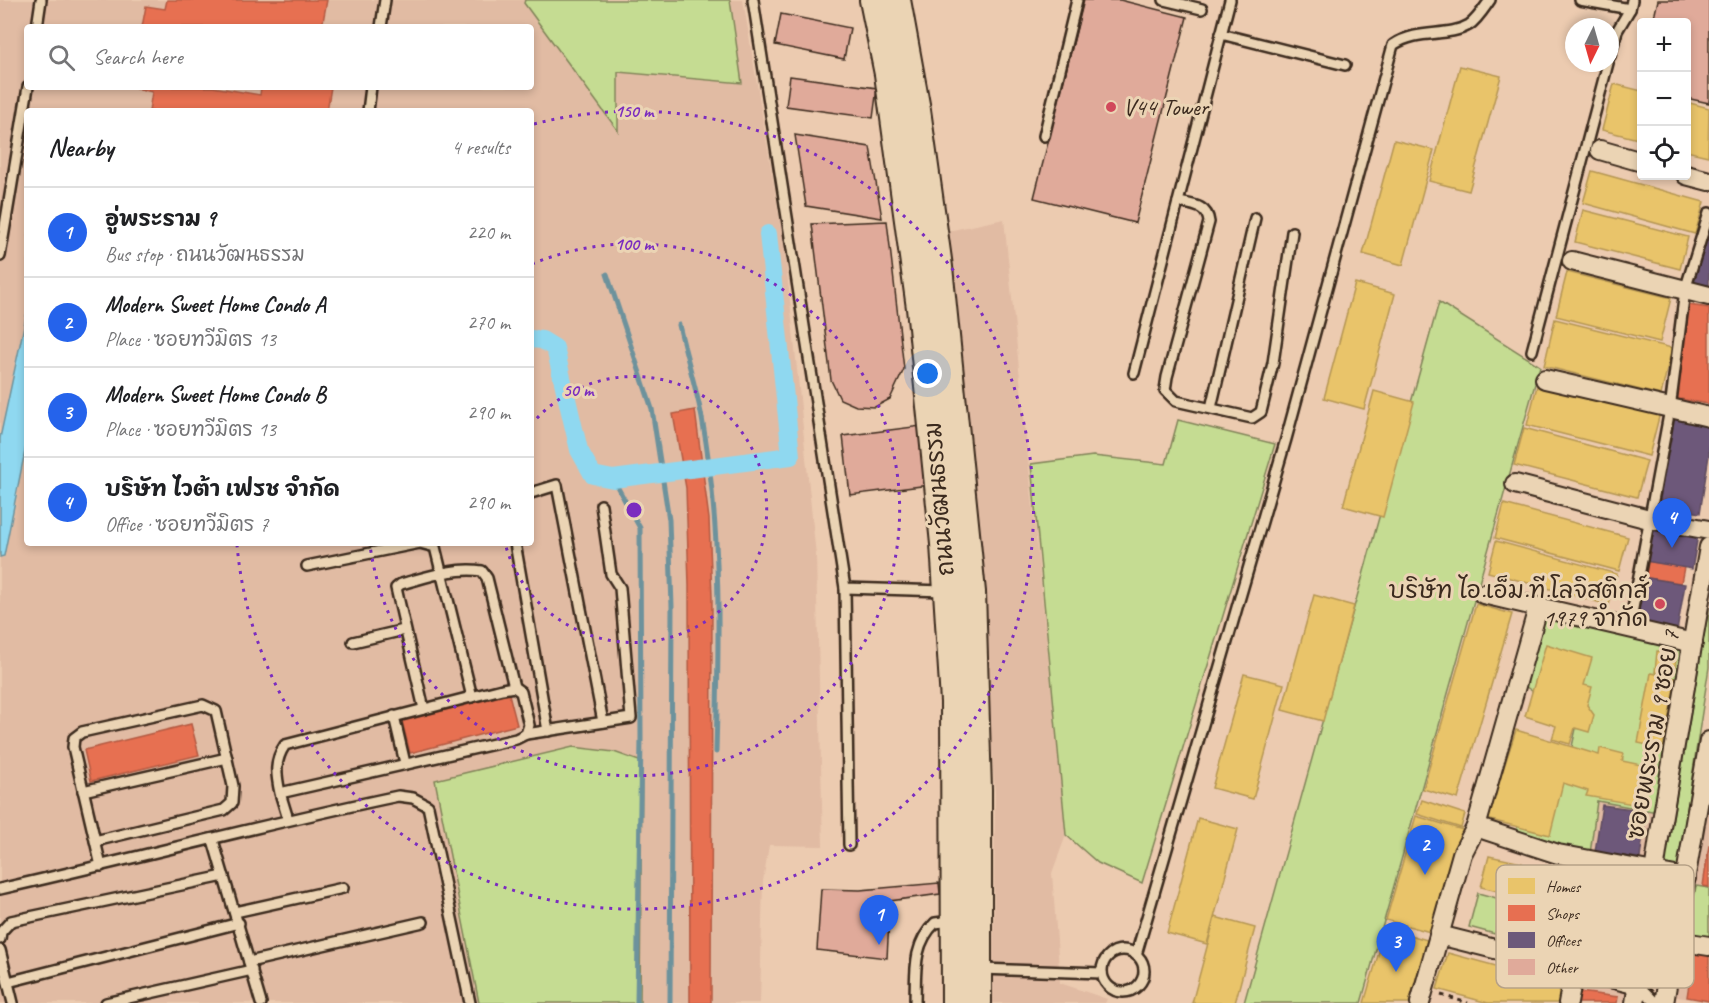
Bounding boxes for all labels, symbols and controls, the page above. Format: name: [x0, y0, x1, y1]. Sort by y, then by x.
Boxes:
north arrow: [1565, 18, 1619, 72]
map controls: [1637, 18, 1691, 180]
button: +: [1637, 18, 1691, 72]
search box: [24, 24, 534, 90]
icon: search: [45, 41, 78, 74]
text: Search here: [93, 43, 183, 71]
button: −: [1637, 72, 1691, 126]
place label: V44 Tower: [1123, 92, 1210, 122]
text: 150 m: [615, 100, 655, 122]
marker: V44 Tower: [1104, 100, 1118, 114]
button: locate: [1637, 126, 1691, 180]
text: Nearby: [48, 131, 113, 164]
text: 4 results: [451, 135, 510, 160]
text: อู่พระราม 9: [105, 205, 216, 233]
text: 1: [63, 220, 72, 245]
text: 220 m: [467, 220, 510, 245]
text: 100 m: [615, 233, 655, 255]
text: Bus stop · ถนนวัฒนธรรม: [105, 242, 305, 267]
text: Modern Sweet Home Condo A: [105, 291, 325, 319]
text: 2: [63, 310, 72, 335]
text: 270 m: [467, 310, 510, 335]
text: Place · ซอยทวีมิตร 13: [105, 327, 276, 352]
your location: [913, 359, 942, 388]
text: 50 m: [563, 379, 595, 401]
text: Modern Sweet Home Condo B: [105, 381, 326, 409]
text: 3: [63, 400, 72, 425]
text: 290 m: [467, 400, 510, 425]
text: Place · ซอยทวีมิตร 13: [105, 417, 276, 442]
street label: ถนนวัฒนธรรม: [917, 421, 961, 577]
text: บริษัท ไวต้า เฟรช จำกัด: [105, 475, 340, 503]
text: 4: [63, 490, 72, 515]
text: 290 m: [467, 490, 510, 515]
pin: 4: [1652, 498, 1692, 548]
centre of rings: [624, 500, 644, 520]
text: Office · ซอยทวีมิตร 7: [105, 512, 268, 537]
place label: บริษัท ไอ.เอ็ม.ที.โลจิสติกส์ 1979 จำกัด: [1388, 574, 1650, 633]
marker: บริษัท ไอ.เอ็ม.ที.โลจิสติกส์ 1979 จำกัด: [1653, 597, 1667, 611]
street label: ซอยพระราม 9 ซอย 7: [1620, 627, 1686, 842]
pin: 2: [1406, 826, 1444, 875]
legend: [1496, 865, 1694, 988]
text: Homes: [1546, 877, 1582, 897]
pin: 1: [860, 896, 898, 945]
text: Shops: [1546, 904, 1580, 924]
pin: 3: [1376, 922, 1416, 972]
text: Offices: [1546, 931, 1582, 951]
text: Other: [1546, 958, 1579, 978]

